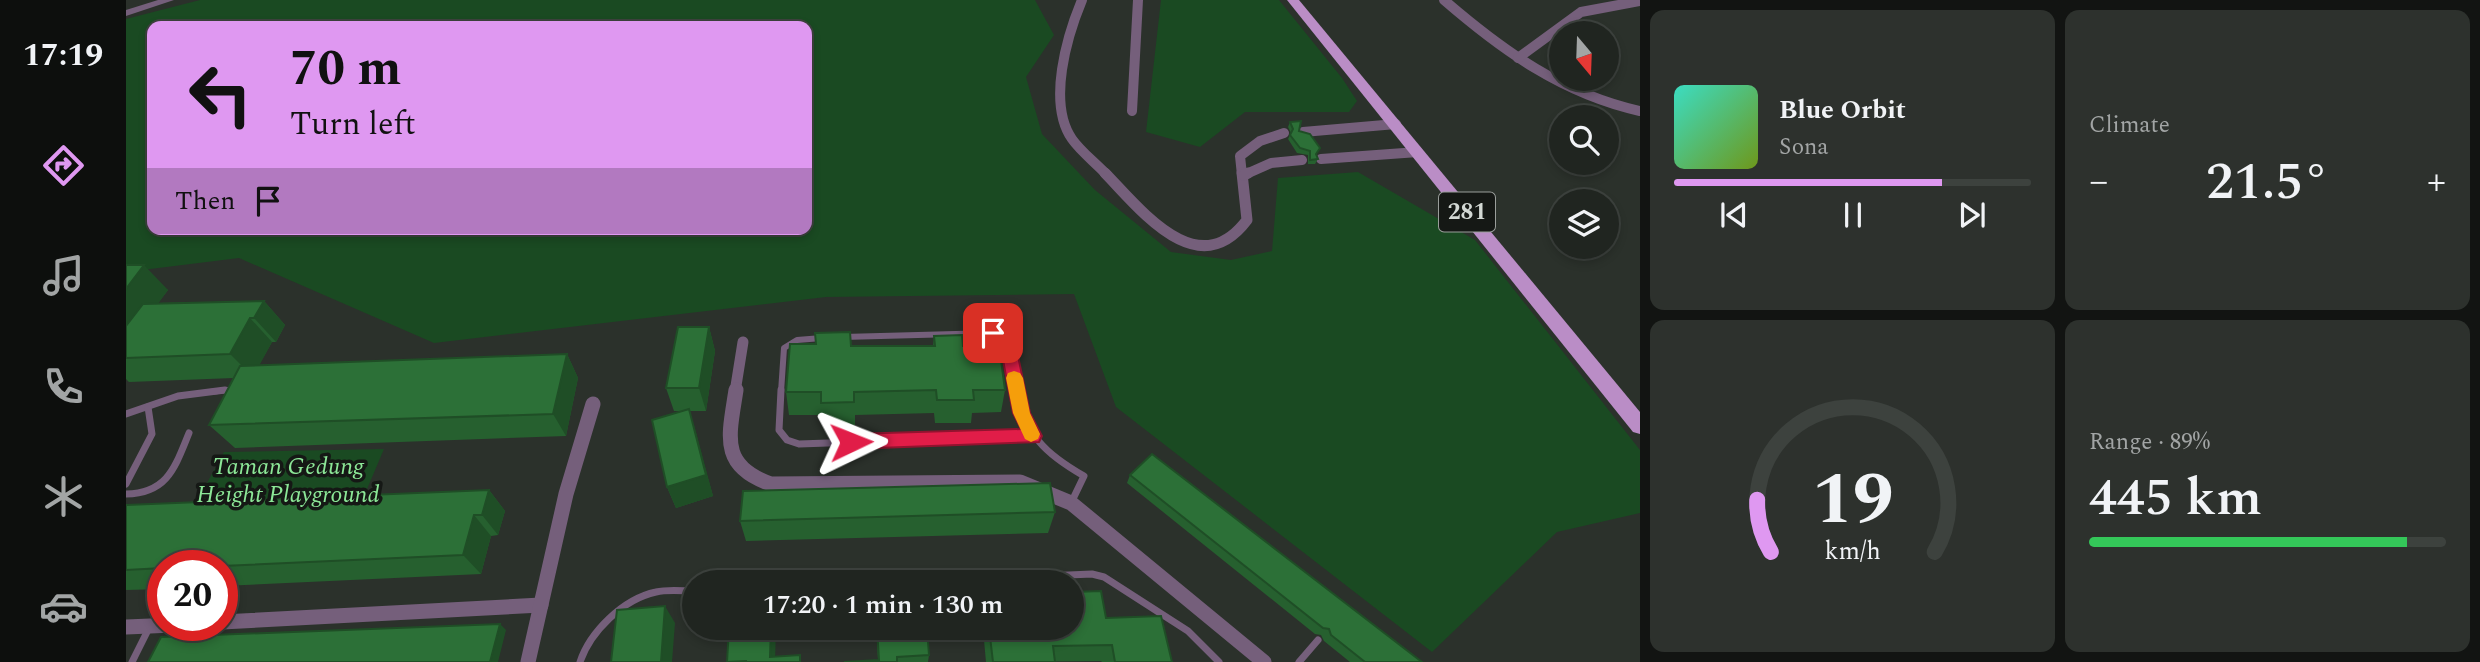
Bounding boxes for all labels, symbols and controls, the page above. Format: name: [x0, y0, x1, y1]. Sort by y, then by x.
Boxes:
north arrow: [1549, 21, 1619, 91]
map controls: [1549, 21, 1619, 259]
text: 17:19: [23, 31, 103, 80]
text: 70 m: [290, 32, 401, 107]
icon: left: [175, 49, 266, 140]
text: Blue Orbit: [1779, 90, 1906, 130]
text: Turn left: [290, 100, 416, 149]
button: search: [1549, 105, 1619, 175]
text: Climate: [2089, 108, 2170, 143]
text: Sona: [1779, 130, 1829, 165]
icon: directions: [39, 141, 88, 190]
text: 21.5°: [2206, 143, 2329, 222]
text: −: [2089, 153, 2108, 211]
text: +: [2427, 153, 2446, 211]
text: Then: [175, 181, 235, 221]
icon: arrive: [249, 182, 287, 220]
button: layers: [1549, 189, 1619, 259]
road number: 281: [1439, 192, 1495, 232]
icon: previous: [1715, 196, 1753, 234]
icon: pause: [1834, 196, 1872, 234]
icon: next: [1953, 196, 1991, 234]
icon: music: [39, 251, 88, 300]
pin: [963, 303, 1023, 363]
icon: arrive: [974, 314, 1012, 352]
icon: phone: [39, 362, 88, 411]
position arrow: [814, 405, 888, 479]
text: Range · 89%: [2089, 425, 2210, 460]
text: 19: [1812, 445, 1893, 556]
park label: Taman Gedung Height Playground: [196, 449, 380, 513]
text: 445 km: [2089, 459, 2262, 538]
icon: climate: [39, 472, 88, 521]
text: km/h: [1824, 533, 1881, 571]
speed limit sign: 20: [147, 550, 238, 641]
icon: car: [39, 582, 88, 631]
text: 17:20 · 1 min · 130 m: [763, 585, 1003, 625]

